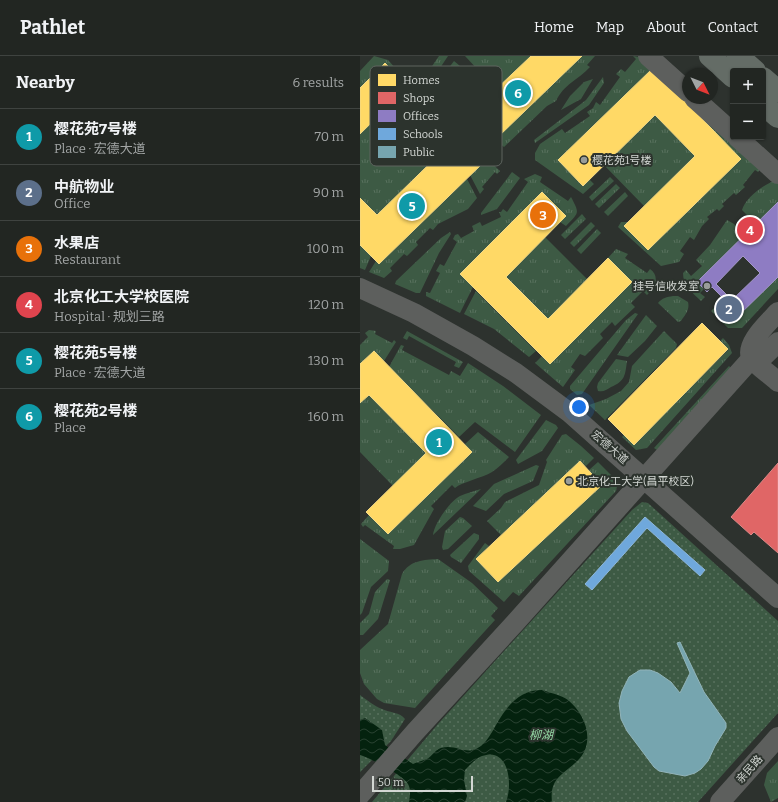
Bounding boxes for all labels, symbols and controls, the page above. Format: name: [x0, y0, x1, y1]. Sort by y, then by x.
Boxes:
text: Pathlet: [20, 16, 85, 39]
text: Home: [534, 19, 574, 36]
text: Map: [596, 19, 624, 36]
text: About: [646, 19, 686, 36]
text: Contact: [708, 19, 758, 36]
legend: [370, 66, 502, 166]
north arrow: [682, 68, 718, 104]
map controls: [730, 68, 766, 140]
button: +: [730, 68, 766, 104]
text: Nearby: [16, 72, 75, 93]
text: Homes: [403, 74, 440, 87]
text: 6 results: [292, 75, 344, 90]
pin: 6: [505, 78, 531, 108]
text: Shops: [403, 92, 435, 105]
button: −: [730, 104, 766, 140]
text: Offices: [403, 110, 439, 123]
text: 樱花苑7号楼: [54, 120, 137, 138]
text: Schools: [403, 128, 443, 141]
text: 1: [26, 129, 32, 144]
text: 70 m: [314, 129, 344, 144]
text: Place · 宏德大道: [54, 141, 146, 156]
text: Public: [403, 146, 435, 159]
place label: 樱花苑1号楼: [592, 154, 651, 167]
marker: 樱花苑1号楼: [579, 155, 589, 165]
text: 中航物业: [54, 178, 114, 196]
text: 2: [25, 185, 33, 200]
text: 90 m: [313, 185, 344, 200]
pin: 5: [399, 191, 425, 221]
text: Office: [54, 196, 90, 211]
pin: 3: [530, 200, 556, 230]
pin: 4: [737, 215, 763, 245]
text: 水果店: [54, 234, 99, 252]
text: 3: [25, 241, 33, 256]
text: 100 m: [307, 241, 344, 256]
text: Restaurant: [54, 252, 121, 267]
place label: 挂号信收发室: [633, 280, 699, 293]
marker: 挂号信收发室: [702, 281, 712, 291]
text: 北京化工大学校医院: [54, 288, 189, 306]
pin: 2: [716, 294, 742, 324]
text: 4: [25, 297, 33, 312]
text: 120 m: [308, 297, 344, 312]
text: Hospital · 规划三路: [54, 309, 165, 324]
text: 樱花苑5号楼: [54, 344, 137, 362]
text: 5: [25, 353, 33, 368]
text: 130 m: [308, 353, 344, 368]
text: Place · 宏德大道: [54, 365, 146, 380]
your location: [569, 397, 589, 417]
text: 樱花苑2号楼: [54, 402, 137, 420]
text: 6: [25, 409, 33, 424]
text: 160 m: [308, 409, 344, 424]
text: Place: [54, 420, 86, 435]
pin: 1: [426, 427, 452, 457]
street label: 宏德大道: [589, 428, 631, 467]
place label: 北京化工大学(昌平校区): [577, 475, 694, 488]
marker: 北京化工大学(昌平校区): [564, 476, 574, 486]
water label: 柳湖: [529, 728, 555, 742]
street label: 亲民路: [734, 753, 765, 786]
scale bar: [372, 774, 473, 793]
text: 50 m: [378, 776, 404, 789]

